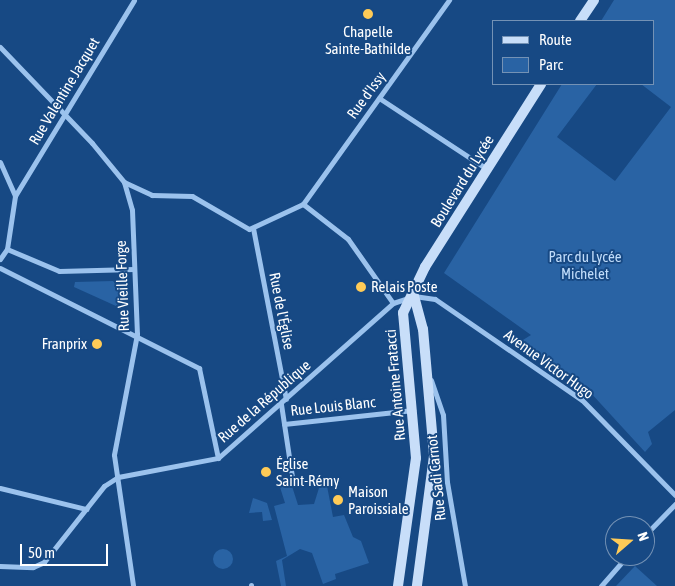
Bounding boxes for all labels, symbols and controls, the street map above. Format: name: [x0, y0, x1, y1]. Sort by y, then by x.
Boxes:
marker: Chapelle Sainte-Bathilde: [362, 8, 374, 20]
legend: [492, 20, 655, 85]
place label: Chapelle Sainte-Bathilde: [325, 22, 411, 57]
text: Route: [539, 31, 572, 48]
street label: Rue Valentine Jacquet: [25, 34, 103, 148]
text: Parc: [539, 56, 563, 73]
street label: Rue d'Issy: [343, 68, 389, 122]
street label: Boulevard du Lycée: [426, 132, 498, 230]
street label: Rue Vieille Forge: [111, 240, 133, 332]
park label: Parc du Lycée Michelet: [549, 247, 621, 282]
street label: Rue de l'Église: [266, 271, 298, 351]
place label: Relais Poste: [371, 278, 438, 296]
marker: Relais Poste: [355, 281, 367, 293]
street label: Avenue Victor Hugo: [501, 325, 597, 403]
street label: Rue Antoine Fratacci: [381, 329, 409, 441]
place label: Franprix: [42, 335, 87, 353]
marker: Franprix: [91, 338, 103, 350]
street label: Rue de la République: [214, 356, 314, 446]
street label: Rue Louis Blanc: [290, 393, 376, 419]
street label: Rue Sadi Carnot: [423, 434, 449, 522]
place label: Église Saint-Rémy: [276, 454, 339, 489]
marker: Église Saint-Rémy: [260, 466, 272, 478]
place label: Maison Paroissiale: [348, 482, 409, 517]
marker: Maison Paroissiale: [332, 494, 344, 506]
north arrow: [605, 516, 655, 566]
text: N: [634, 530, 652, 543]
scale bar: [22, 534, 110, 566]
text: 50 m: [28, 544, 55, 561]

